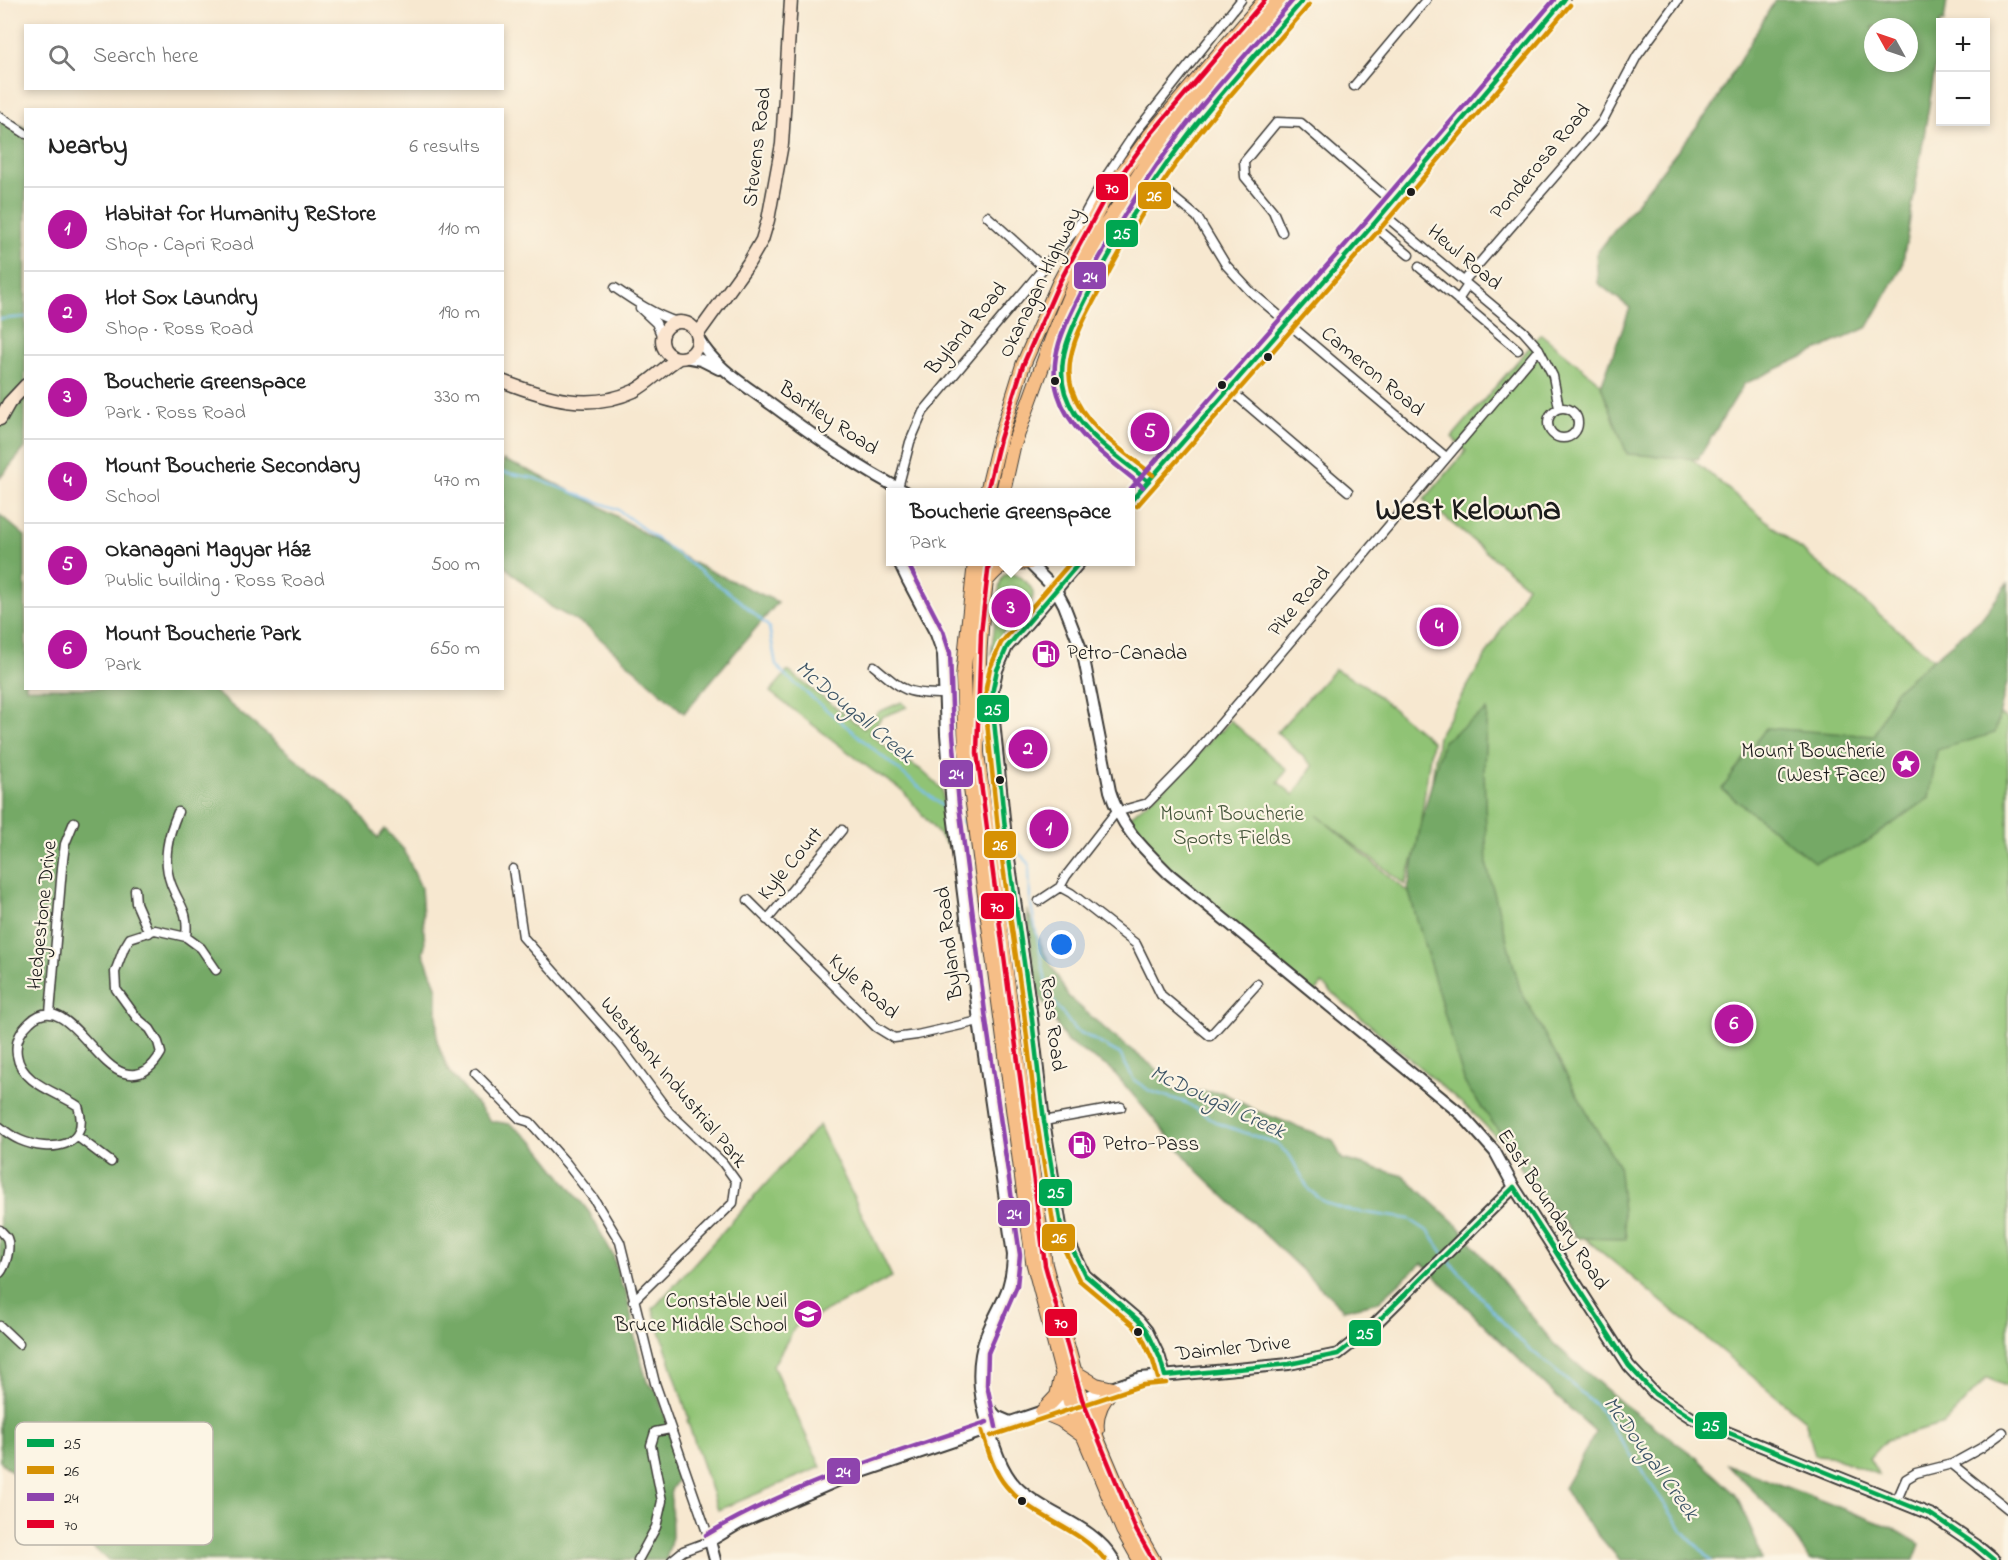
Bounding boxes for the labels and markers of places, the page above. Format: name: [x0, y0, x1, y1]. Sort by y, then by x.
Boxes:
unlabelled marker: [1405, 186, 1417, 198]
unlabelled marker: [1262, 351, 1274, 363]
unlabelled marker: [1049, 375, 1061, 387]
unlabelled marker: [1216, 379, 1228, 391]
pin: 5: [1130, 410, 1170, 454]
pin: 3: [992, 586, 1030, 630]
pin: 4: [1420, 604, 1458, 650]
fuel station icon: Petro-Canada: [1030, 638, 1062, 670]
place label: Petro-Canada: [1067, 639, 1187, 669]
pin: 2: [1008, 726, 1048, 771]
place label: Mount Boucherie (West Face): [1741, 737, 1886, 791]
place icon: Mount Boucherie (West Face): [1890, 748, 1922, 780]
unlabelled marker: [994, 774, 1006, 786]
pin: 1: [1030, 806, 1068, 852]
pin: 6: [1714, 1002, 1754, 1046]
fuel station icon: Petro-Pass: [1066, 1129, 1098, 1161]
place label: Petro-Pass: [1103, 1130, 1199, 1160]
place label: Constable Neil Bruce Middle School: [614, 1287, 787, 1341]
school or university icon: Constable Neil Bruce Middle School: [792, 1298, 824, 1330]
unlabelled marker: [1132, 1326, 1144, 1338]
unlabelled marker: [1016, 1495, 1028, 1507]

